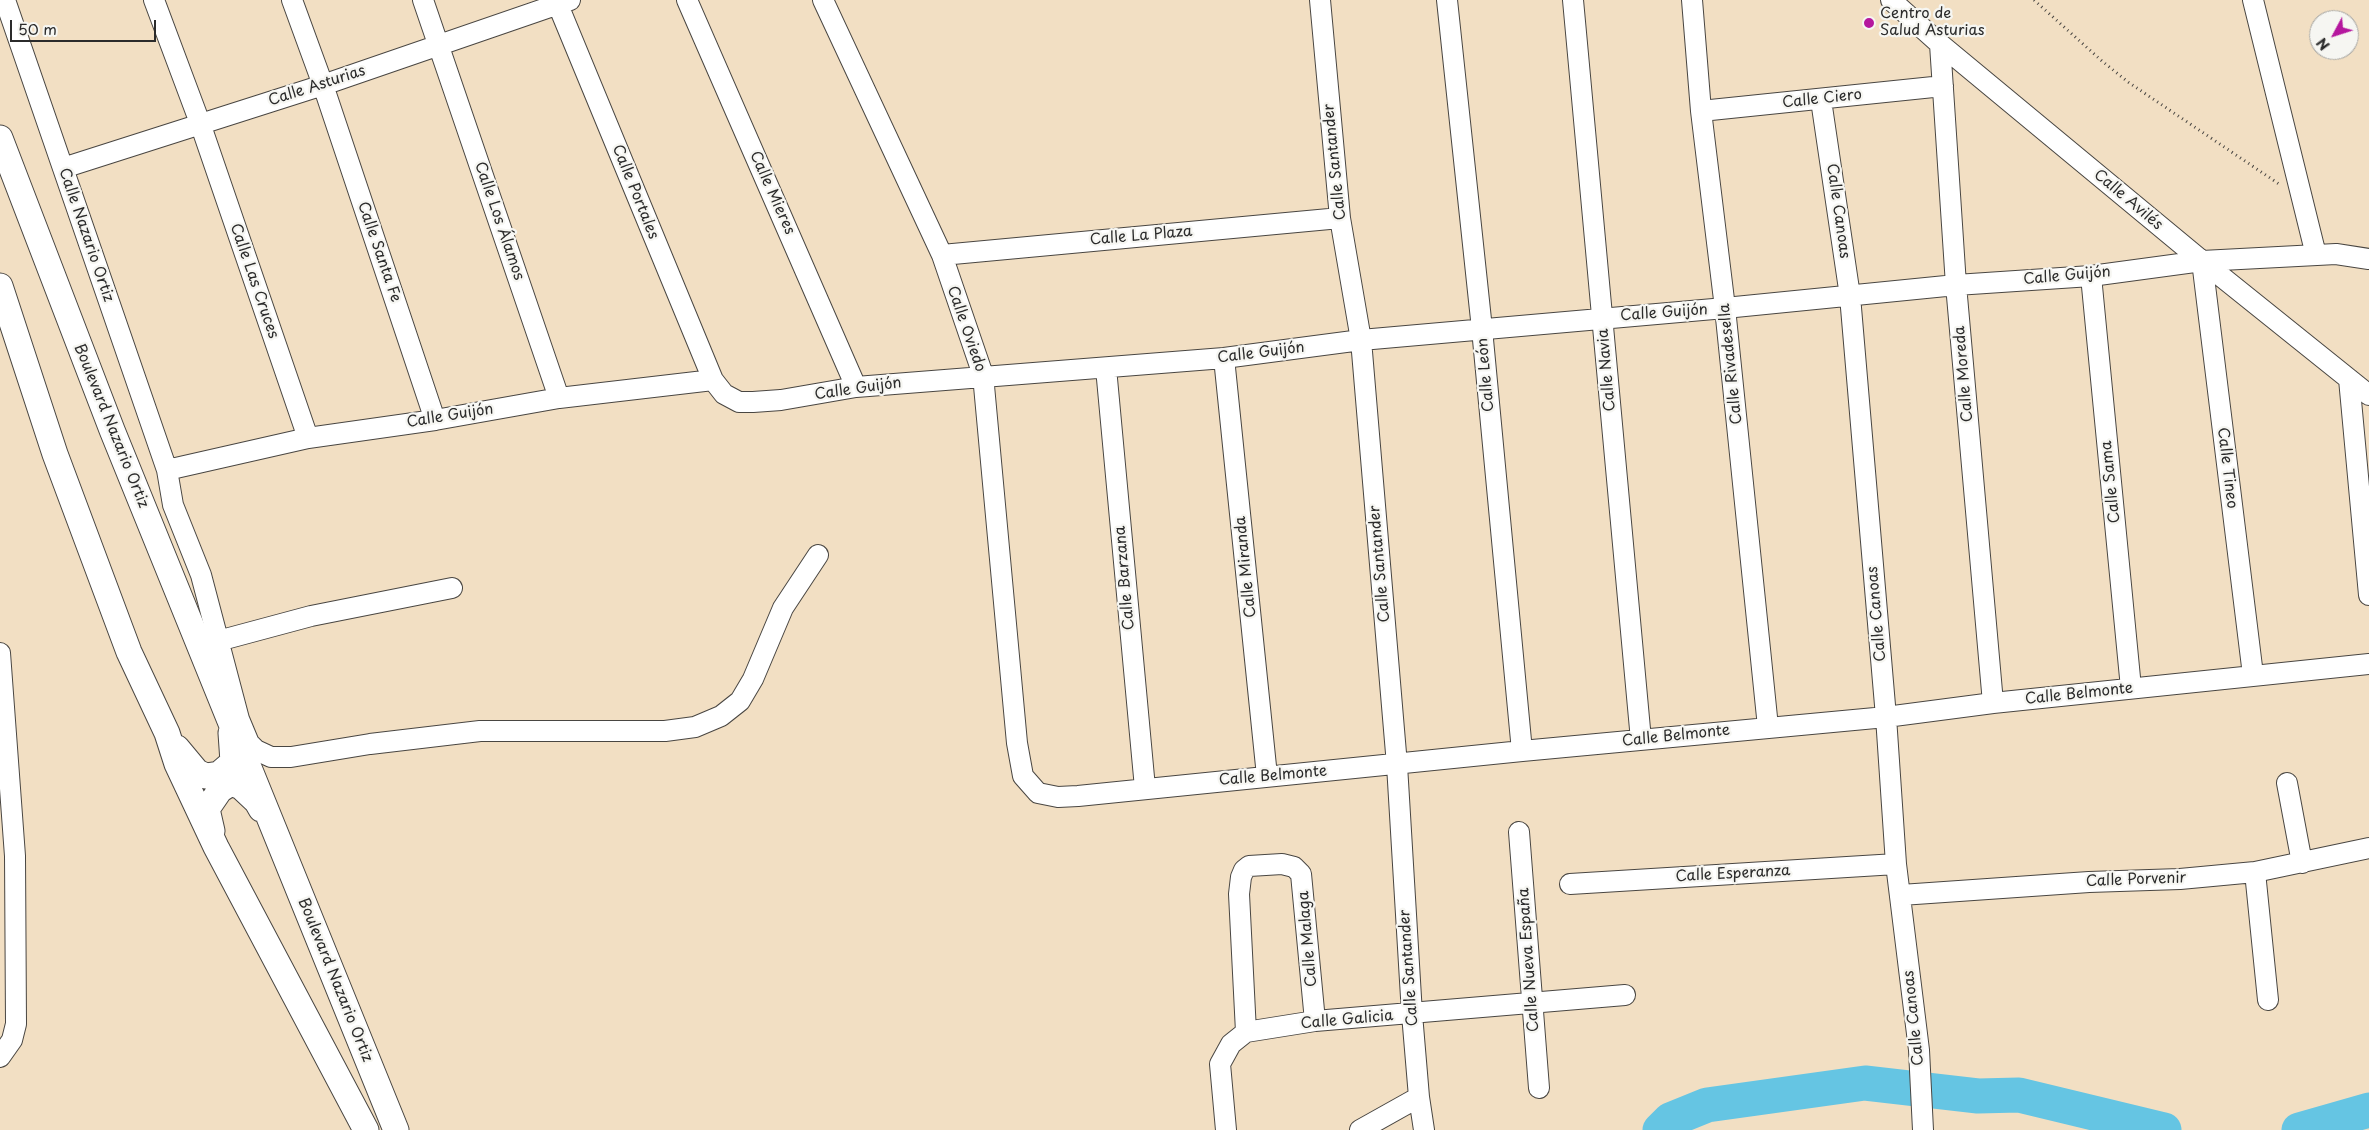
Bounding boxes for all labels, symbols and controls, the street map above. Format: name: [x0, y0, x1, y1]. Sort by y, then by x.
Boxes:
place label: Centro de Salud Asturias: [1880, 5, 1985, 40]
scale bar: [12, 10, 159, 42]
north arrow: [2309, 10, 2359, 60]
marker: Centro de Salud Asturias: [1862, 16, 1876, 30]
text: 50 m: [18, 17, 57, 40]
text: N: [2311, 33, 2335, 55]
street label: Calle Asturias: [266, 62, 368, 110]
street label: Calle Ciero: [1781, 86, 1863, 112]
street label: Calle Santander: [1320, 103, 1350, 221]
street label: Calle Portales: [608, 142, 662, 242]
street label: Calle Mieres: [746, 149, 798, 237]
street label: Calle Los Álamos: [470, 159, 528, 283]
street label: Calle Canoas: [1822, 162, 1854, 260]
street label: Calle Nazario Ortiz: [55, 166, 117, 304]
street label: Calle Avilés: [2090, 166, 2166, 234]
street label: Calle Santa Fe: [353, 199, 405, 305]
street label: Calle Las Cruces: [226, 221, 282, 341]
street label: Calle La Plaza: [1089, 223, 1193, 249]
street label: Calle Guijón: [2023, 263, 2111, 289]
street label: Calle Oviedo: [943, 284, 989, 374]
street label: Calle Guijón: [1620, 301, 1708, 325]
street label: Calle Rivadesella: [1716, 303, 1746, 425]
street label: Calle Moreda: [1951, 325, 1977, 423]
street label: Calle Navia: [1594, 328, 1620, 412]
street label: Calle León: [1474, 337, 1498, 413]
street label: Calle Guijón: [1216, 339, 1306, 367]
street label: Boulevard Nazario Ortiz: [70, 341, 152, 511]
street label: Calle Guijón: [813, 374, 903, 404]
street label: Calle Guijón: [405, 400, 495, 432]
street label: Calle Tineo: [2213, 427, 2241, 509]
street label: Calle Sama: [2098, 440, 2124, 524]
street label: Calle Santander: [1366, 505, 1394, 623]
street label: Calle Miranda: [1232, 515, 1260, 619]
street label: Calle Barzana: [1111, 525, 1139, 631]
street label: Calle Canoas: [1864, 566, 1890, 662]
street label: Calle Belmonte: [2024, 679, 2134, 709]
street label: Calle Belmonte: [1621, 721, 1731, 751]
street label: Calle Belmonte: [1218, 762, 1328, 790]
street label: Calle Esperanza: [1675, 862, 1791, 886]
street label: Calle Porvenir: [2085, 869, 2187, 891]
street label: Calle Nueva España: [1515, 887, 1543, 1033]
street label: Calle Malaga: [1295, 890, 1321, 988]
street label: Boulevard Nazario Ortiz: [294, 895, 376, 1065]
street label: Calle Santander: [1396, 909, 1422, 1027]
street label: Calle Canoas: [1900, 969, 1928, 1067]
street label: Calle Galicia: [1300, 1007, 1394, 1033]

